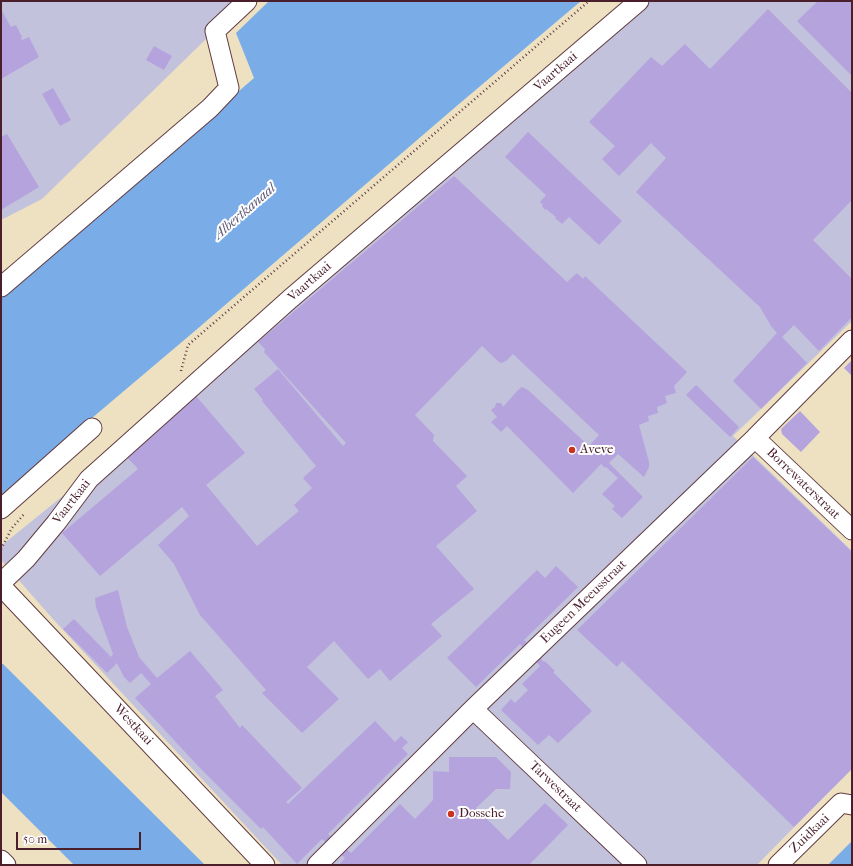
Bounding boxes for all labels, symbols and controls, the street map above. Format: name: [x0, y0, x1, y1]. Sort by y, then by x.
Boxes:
street label: Vaartkaai: [531, 49, 581, 95]
water label: Albertkanaal: [211, 181, 279, 243]
street label: Vaartkaai: [285, 259, 335, 305]
place label: Aveve: [580, 442, 613, 458]
marker: Aveve: [567, 445, 577, 455]
street label: Borrewaterstraat: [763, 445, 843, 523]
street label: Vaartkaai: [50, 477, 94, 527]
street label: Eugeen Meeusstraat: [538, 557, 630, 647]
street label: Westkaai: [110, 701, 156, 749]
street label: Tarwestraat: [526, 758, 584, 816]
place label: Dossche: [459, 806, 504, 822]
marker: Dossche: [446, 809, 456, 819]
street label: Zuidkaai: [787, 811, 833, 857]
scale bar: [18, 824, 143, 850]
text: 50 m: [23, 832, 47, 846]

